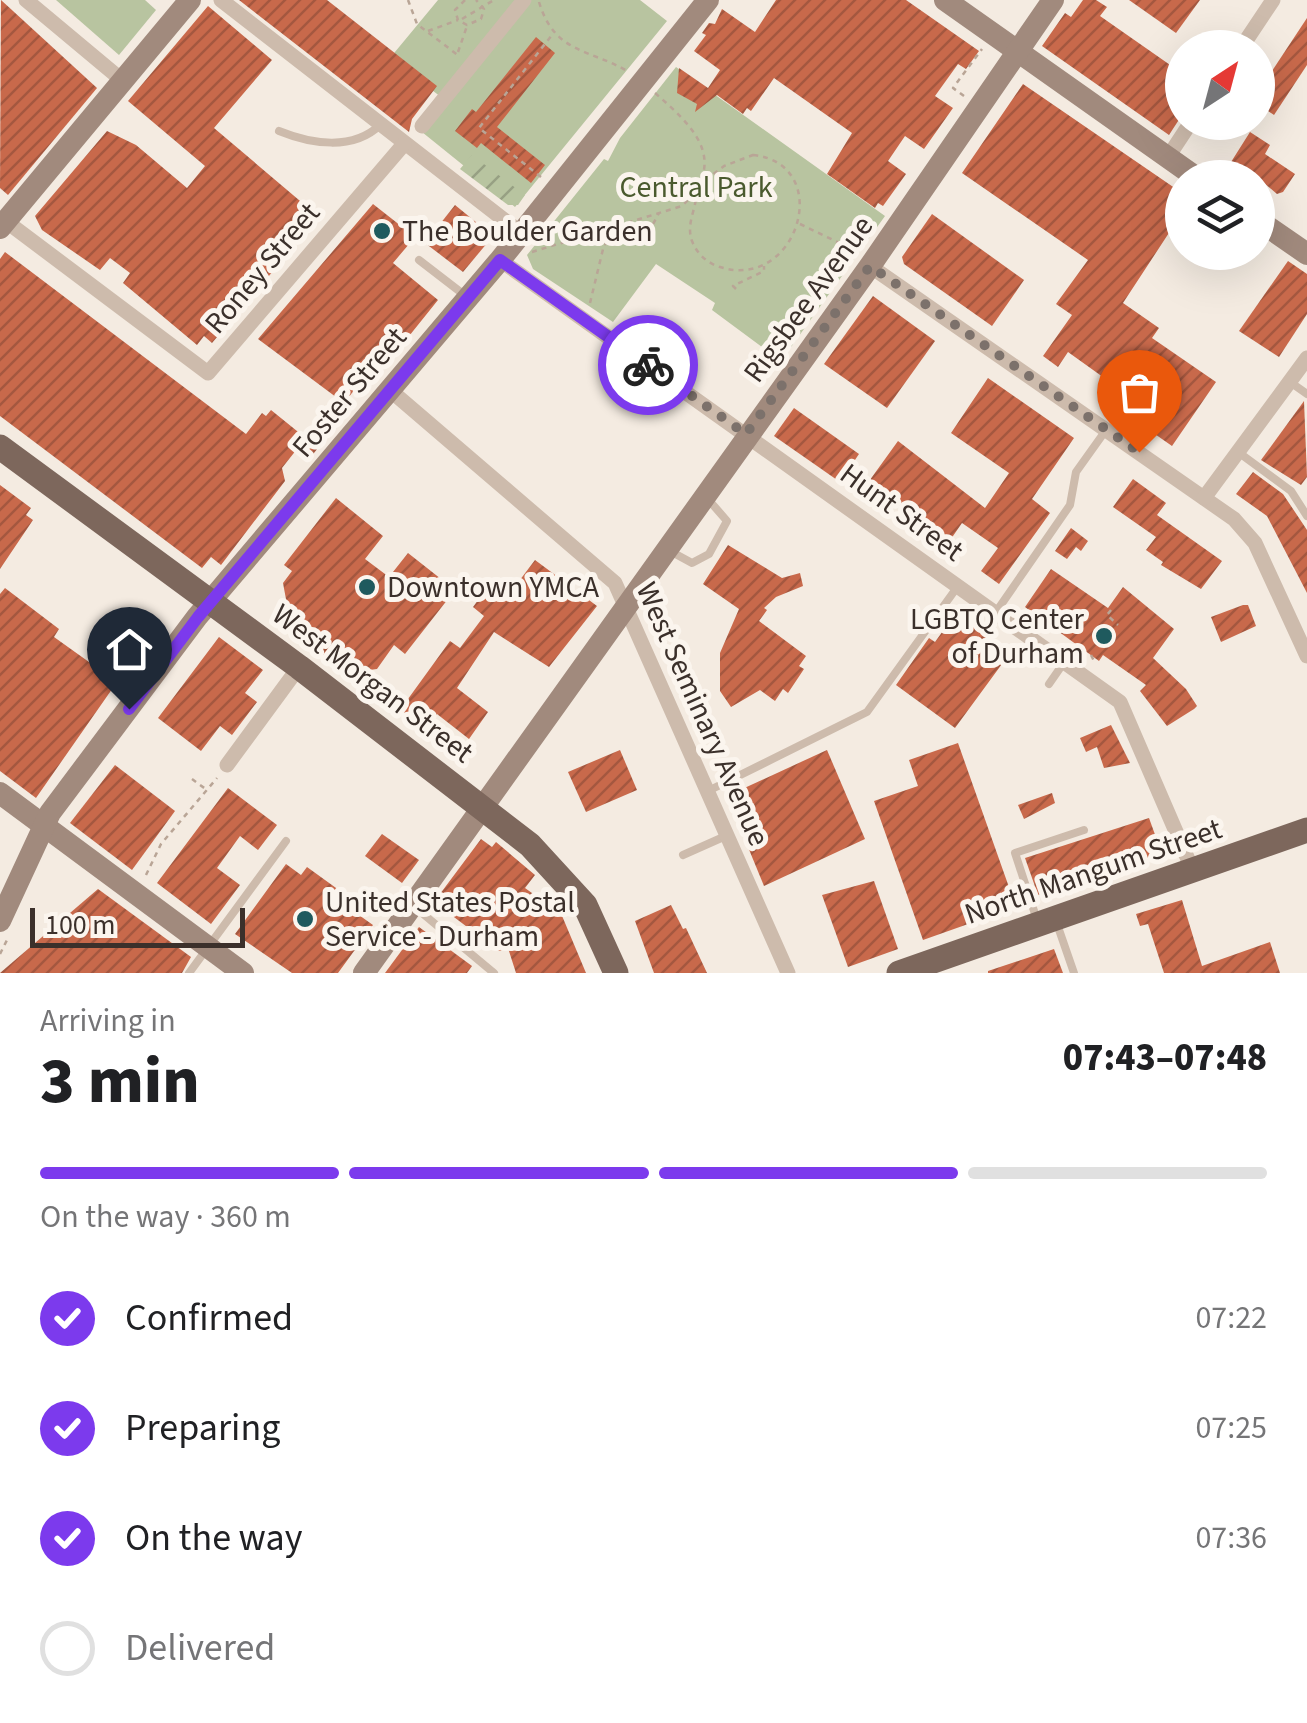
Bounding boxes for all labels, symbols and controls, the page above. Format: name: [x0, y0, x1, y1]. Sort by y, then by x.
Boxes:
north arrow: [1165, 30, 1275, 140]
map controls: [1165, 30, 1275, 270]
button: layers: [1165, 160, 1275, 270]
park label: Central Park: [619, 166, 773, 209]
street label: Roney Street: [195, 193, 330, 343]
street label: Rigsbee Avenue: [733, 207, 884, 392]
place label: The Boulder Garden: [402, 210, 653, 253]
marker: The Boulder Garden: [371, 220, 393, 242]
courier: [598, 315, 698, 415]
street label: Foster Street: [282, 318, 417, 467]
icon: bike: [621, 338, 676, 393]
pin: [1097, 350, 1182, 453]
icon: bag: [1112, 365, 1167, 420]
street label: Hunt Street: [831, 453, 972, 572]
place label: Downtown YMCA: [387, 566, 600, 609]
street label: West Seminary Avenue: [625, 575, 780, 853]
marker: Downtown YMCA: [356, 576, 378, 598]
street label: West Morgan Street: [263, 593, 482, 773]
place label: LGBTQ Center of Durham: [910, 598, 1085, 675]
pin: [87, 607, 172, 710]
icon: home: [102, 622, 157, 677]
marker: LGBTQ Center of Durham: [1093, 625, 1115, 647]
street label: North Mangum Street: [959, 807, 1228, 936]
place label: United States Postal Service - Durham: [325, 881, 575, 958]
scale bar: [30, 903, 245, 948]
text: 100 m: [45, 905, 116, 945]
marker: United States Postal Service - Durham: [294, 908, 316, 930]
text: Arriving in: [40, 998, 176, 1044]
text: 07:43–07:48: [1063, 1031, 1267, 1085]
text: 3 min: [40, 1035, 200, 1128]
text: On the way · 360 m: [40, 1194, 291, 1240]
icon: check: [40, 1291, 95, 1346]
text: Confirmed: [125, 1291, 293, 1345]
text: 07:22: [1195, 1295, 1267, 1341]
icon: check: [40, 1401, 95, 1456]
text: Preparing: [125, 1401, 280, 1455]
text: 07:25: [1195, 1405, 1267, 1451]
icon: check: [40, 1511, 95, 1566]
text: On the way: [125, 1511, 302, 1565]
text: 07:36: [1195, 1515, 1267, 1561]
text: Delivered: [125, 1621, 275, 1675]

